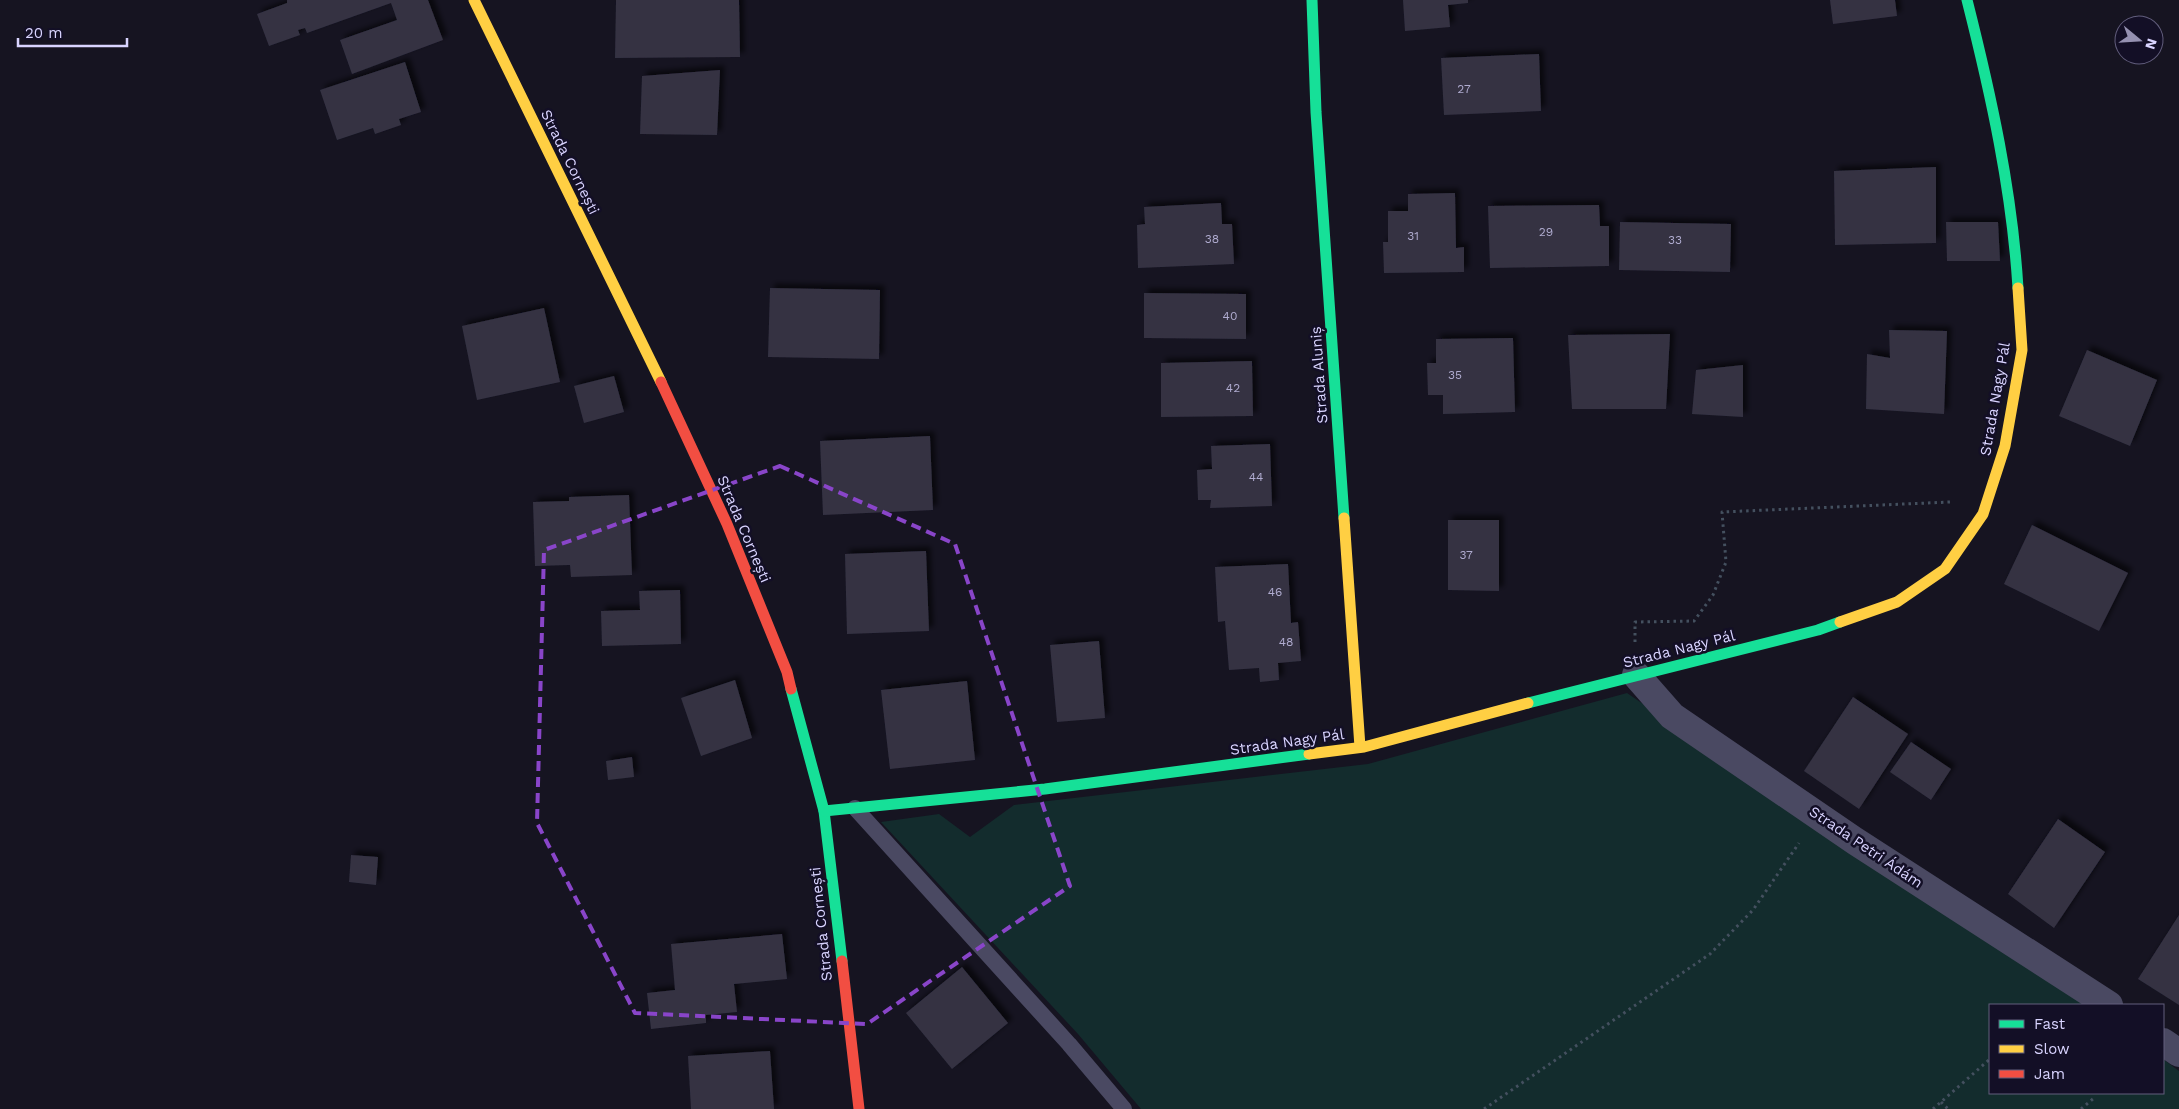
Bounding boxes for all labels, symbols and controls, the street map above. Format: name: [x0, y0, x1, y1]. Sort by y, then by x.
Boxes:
scale bar: [18, 15, 126, 47]
north arrow: [2114, 15, 2164, 65]
text: 20 m: [25, 24, 63, 42]
text: N: [2142, 37, 2161, 51]
house number: 27: [1457, 82, 1471, 96]
street label: Strada Cornești: [537, 107, 603, 217]
house number: 29: [1539, 225, 1553, 239]
house number: 31: [1407, 229, 1419, 243]
house number: 38: [1205, 232, 1219, 246]
house number: 33: [1668, 233, 1682, 247]
house number: 40: [1223, 309, 1237, 323]
street label: Strada Aluniș: [1307, 326, 1331, 424]
street label: Strada Nagy Pál: [1976, 340, 2014, 457]
house number: 35: [1448, 368, 1462, 382]
house number: 42: [1226, 381, 1240, 395]
house number: 44: [1249, 470, 1263, 484]
street label: Strada Cornești: [713, 473, 775, 585]
house number: 37: [1459, 548, 1473, 562]
house number: 46: [1268, 585, 1282, 599]
street label: Strada Nagy Pál: [1621, 626, 1737, 672]
house number: 48: [1279, 635, 1293, 649]
street label: Strada Nagy Pál: [1229, 725, 1346, 759]
street label: Strada Petri Ádám: [1806, 802, 1926, 892]
street label: Strada Cornești: [806, 866, 836, 982]
legend: [1989, 1004, 2164, 1094]
text: Fast: [2034, 1015, 2066, 1033]
text: Slow: [2034, 1040, 2070, 1058]
text: Jam: [2034, 1065, 2065, 1083]

